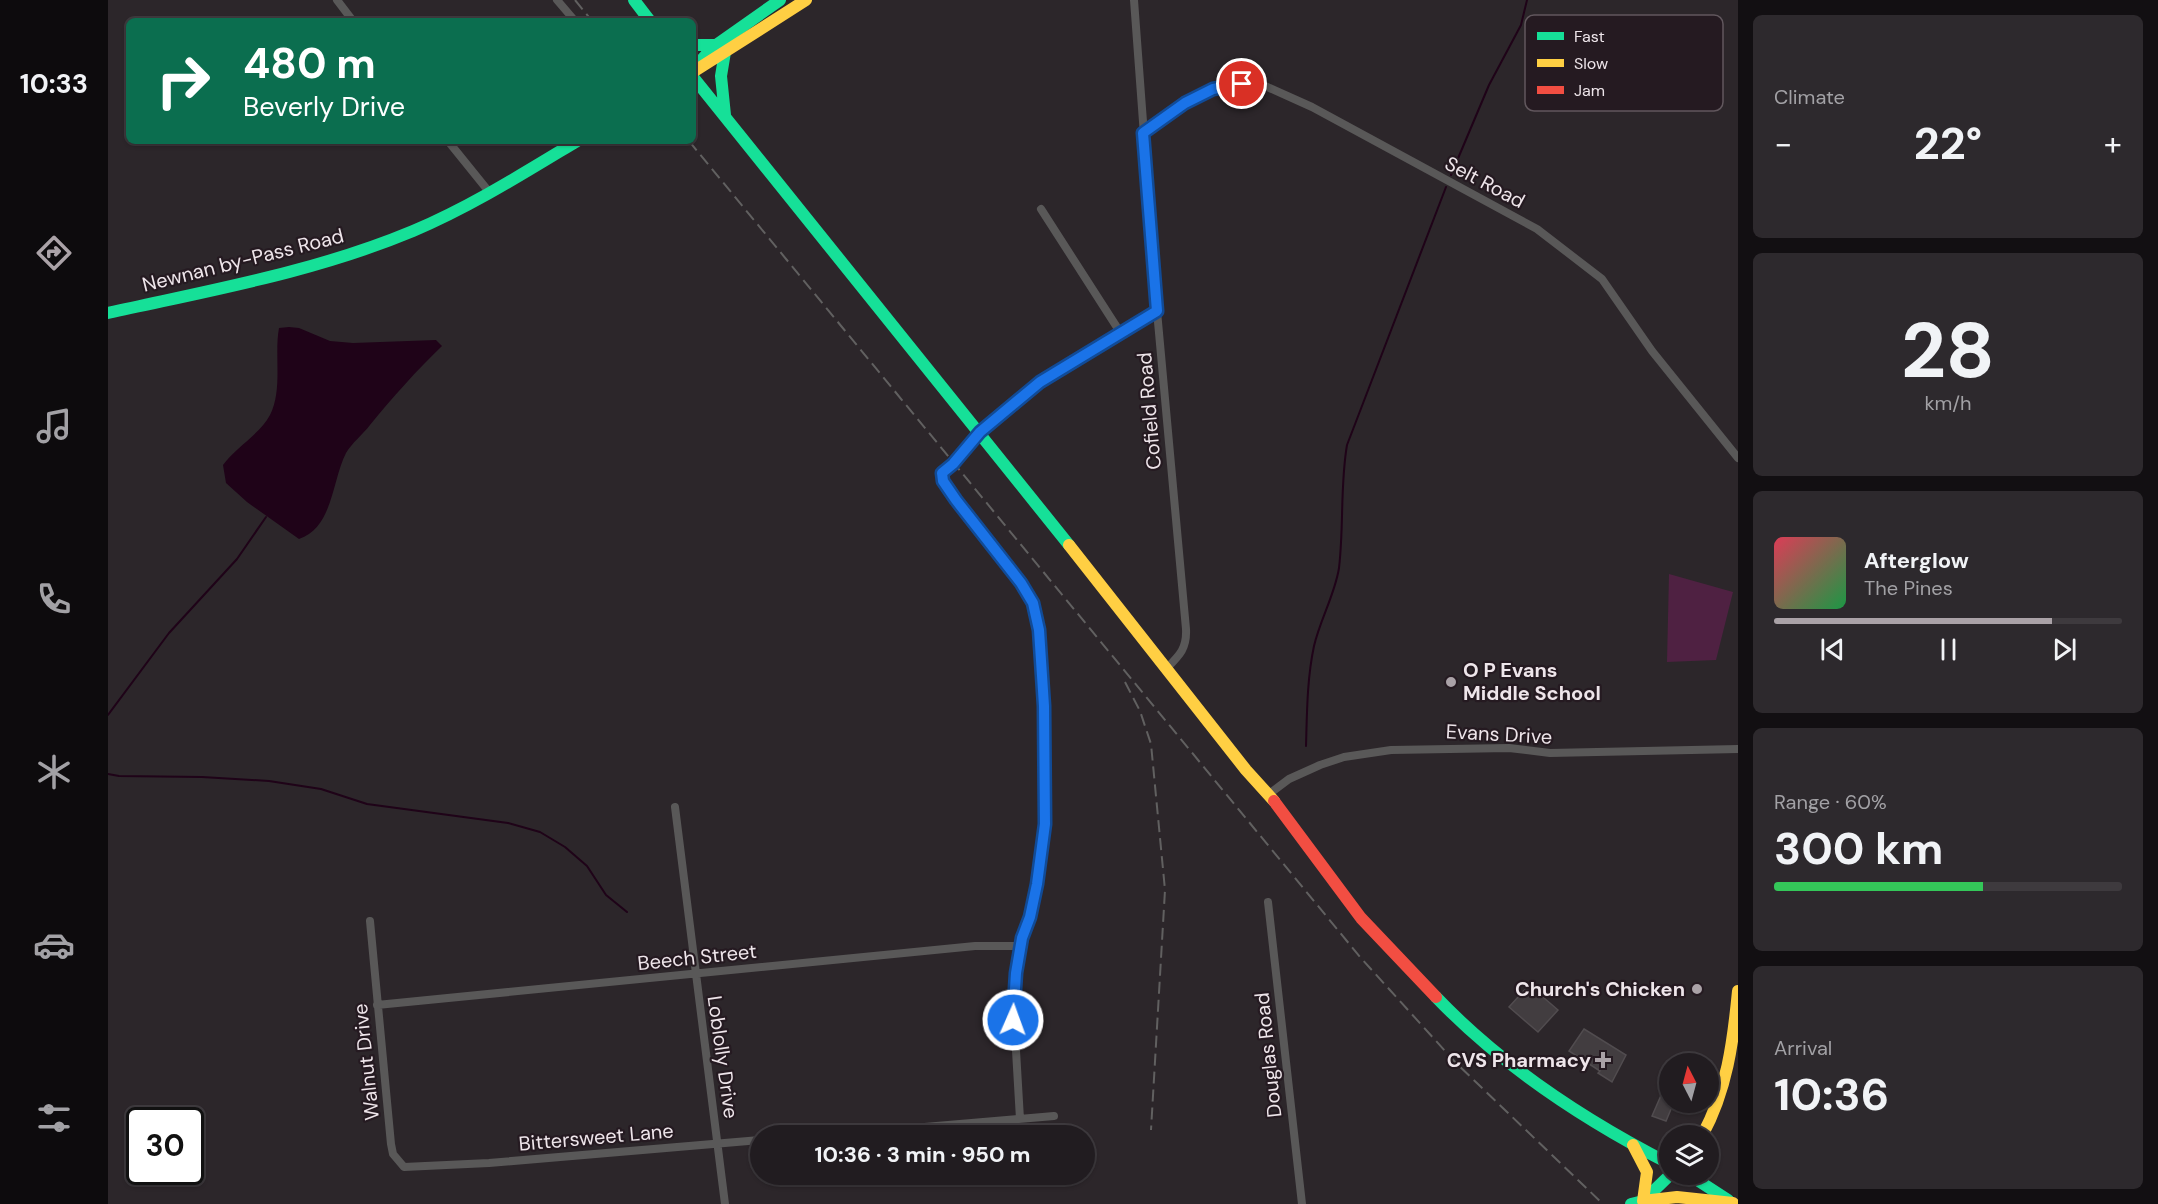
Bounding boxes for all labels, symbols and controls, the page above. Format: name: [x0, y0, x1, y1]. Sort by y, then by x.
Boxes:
legend: [1525, 15, 1723, 111]
text: Fast: [1574, 26, 1605, 47]
text: 480 m: [243, 36, 376, 91]
icon: right: [144, 42, 222, 120]
text: Slow: [1574, 53, 1608, 74]
pin: [1216, 58, 1267, 109]
text: 10:33: [20, 66, 88, 101]
icon: arrive: [1225, 67, 1258, 100]
text: Jam: [1574, 80, 1605, 101]
text: Climate: [1774, 84, 1845, 110]
text: Beverly Drive: [243, 89, 405, 124]
text: 22°: [1914, 114, 1982, 173]
text: −: [1774, 122, 1792, 165]
text: +: [2104, 122, 2122, 165]
street label: Selt Road: [1440, 150, 1530, 214]
street label: Newnan by-Pass Road: [140, 222, 346, 298]
icon: directions: [33, 232, 75, 274]
text: 28: [1901, 300, 1995, 401]
street label: Cofield Road: [1131, 351, 1167, 471]
text: km/h: [1924, 390, 1972, 416]
icon: music: [33, 405, 75, 447]
text: Afterglow: [1864, 546, 1969, 575]
text: The Pines: [1864, 575, 1953, 601]
icon: phone: [33, 578, 75, 620]
icon: previous: [1816, 633, 1849, 666]
icon: pause: [1932, 633, 1965, 666]
icon: next: [2048, 633, 2081, 666]
place label: O P Evans Middle School: [1463, 657, 1601, 706]
marker: O P Evans Middle School: [1444, 675, 1458, 689]
street label: Evans Drive: [1445, 718, 1553, 750]
icon: climate: [33, 751, 75, 793]
text: Range · 60%: [1774, 789, 1887, 815]
text: 300 km: [1774, 819, 1943, 878]
icon: car: [33, 924, 75, 966]
street label: Beech Street: [636, 938, 758, 976]
place label: Church's Chicken: [1515, 976, 1685, 1002]
marker: Church's Chicken: [1690, 982, 1704, 996]
position arrow: [981, 988, 1045, 1052]
street label: Douglas Road: [1249, 991, 1287, 1119]
street label: Loblolly Drive: [702, 994, 744, 1120]
street label: Walnut Drive: [347, 1002, 385, 1122]
text: Arrival: [1774, 1035, 1832, 1061]
place label: CVS Pharmacy: [1447, 1047, 1591, 1073]
marker: CVS Pharmacy: [1596, 1053, 1610, 1067]
north arrow: [1659, 1053, 1719, 1113]
map controls: [1659, 1053, 1719, 1185]
text: 10:36: [1774, 1065, 1889, 1124]
icon: filters: [33, 1097, 75, 1139]
speed limit sign: 30: [126, 1107, 204, 1185]
street label: Bittersweet Lane: [517, 1117, 675, 1157]
button: layers: [1659, 1125, 1719, 1185]
text: 10:36 · 3 min · 950 m: [815, 1140, 1030, 1169]

